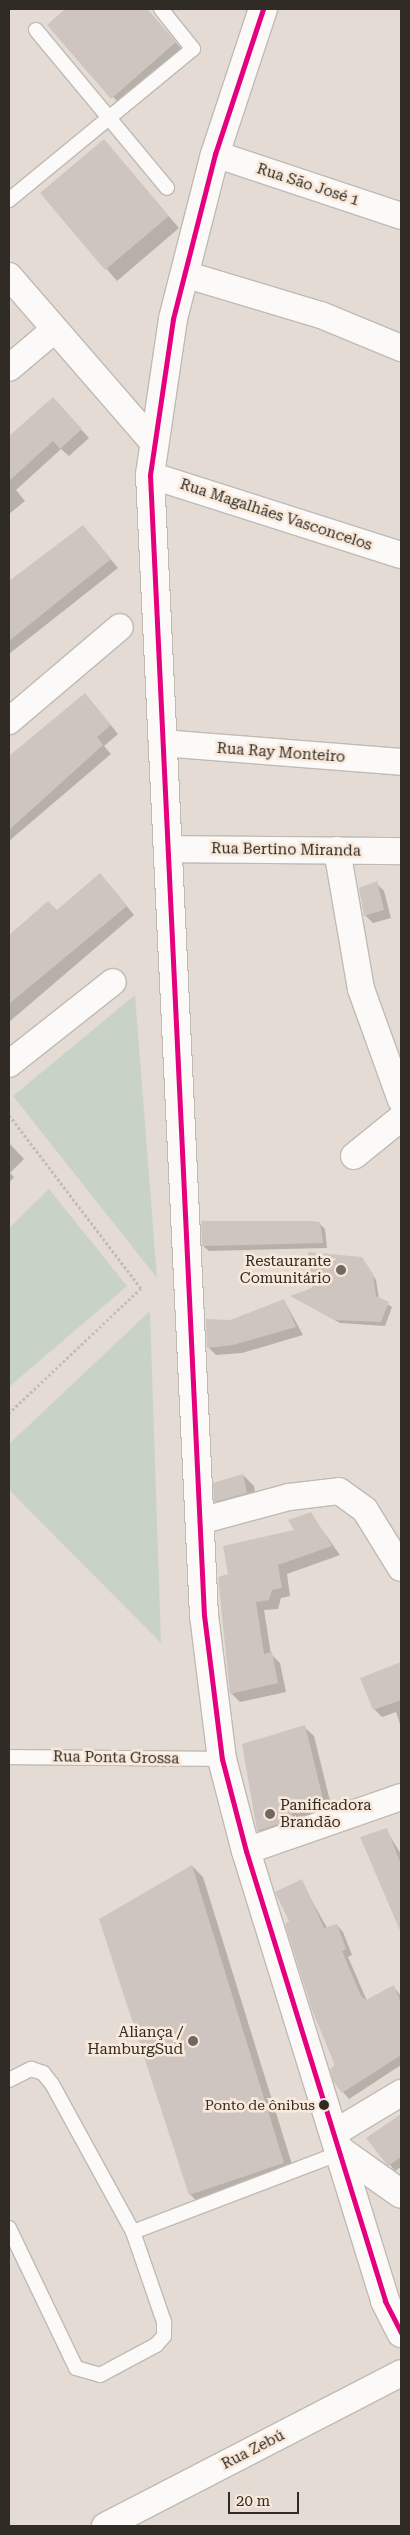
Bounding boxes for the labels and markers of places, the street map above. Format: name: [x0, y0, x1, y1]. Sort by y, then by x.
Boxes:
place label: Restaurante Comunitário: [240, 1252, 331, 1287]
marker: Restaurante Comunitário: [335, 1264, 347, 1276]
place label: Panificadora Brandão: [280, 1796, 371, 1831]
marker: Panificadora Brandão: [264, 1808, 276, 1820]
place label: Aliança / HamburgSud: [87, 2023, 183, 2058]
marker: Aliança / HamburgSud: [187, 2035, 199, 2047]
place label: Ponto de ônibus: [205, 2097, 315, 2113]
marker: Ponto de ônibus: [319, 2100, 329, 2110]

